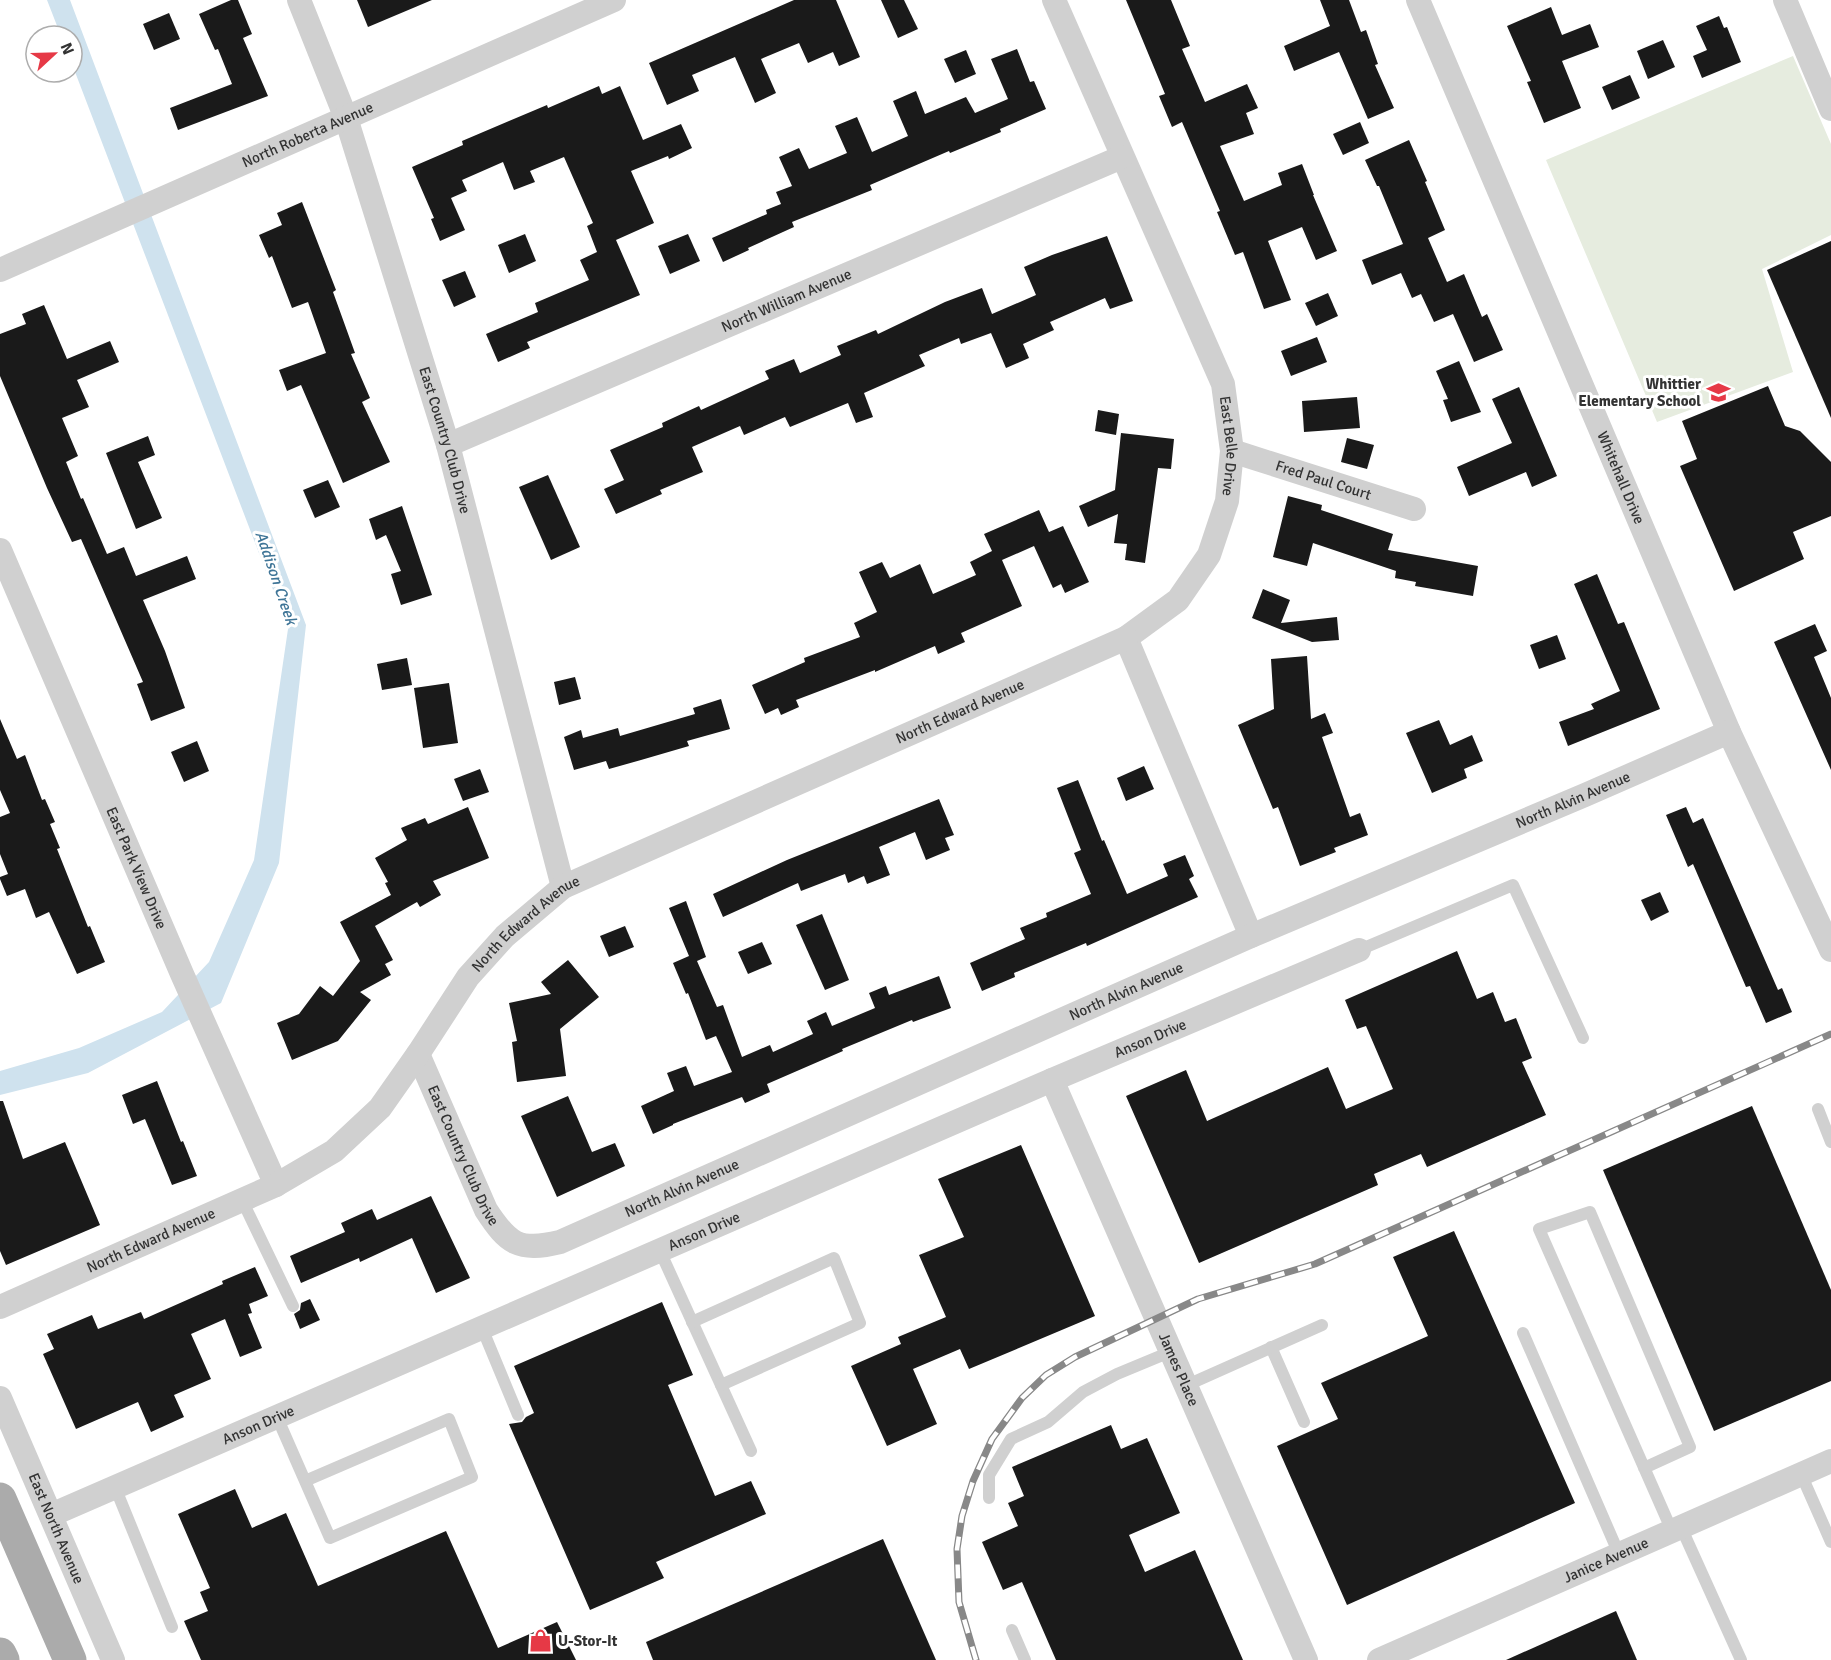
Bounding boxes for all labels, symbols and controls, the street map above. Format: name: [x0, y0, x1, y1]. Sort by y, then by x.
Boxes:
north arrow: [24, 24, 84, 84]
text: N: [56, 40, 78, 58]
street label: North Roberta Avenue: [239, 98, 376, 171]
street label: North William Avenue: [719, 265, 854, 336]
street label: East Country Club Drive: [415, 364, 474, 516]
place label: Whittier Elementary School: [1578, 375, 1701, 410]
school or university icon: Whittier Elementary School: [1706, 380, 1732, 406]
street label: East Belle Drive: [1216, 395, 1241, 497]
street label: Whitehall Drive: [1593, 429, 1649, 527]
street label: Fred Paul Court: [1273, 456, 1374, 504]
water label: Addison Creek: [251, 529, 302, 629]
street label: North Edward Avenue: [893, 675, 1027, 748]
street label: North Alvin Avenue: [1513, 767, 1633, 832]
street label: East Park View Drive: [102, 804, 171, 932]
street label: North Edward Avenue: [468, 872, 583, 976]
street label: North Alvin Avenue: [1066, 958, 1186, 1024]
street label: Anson Drive: [1111, 1015, 1189, 1062]
street label: East Country Club Drive: [424, 1082, 503, 1229]
street label: North Alvin Avenue: [622, 1155, 742, 1221]
street label: North Edward Avenue: [84, 1204, 218, 1277]
street label: Anson Drive: [665, 1208, 743, 1255]
street label: James Place: [1155, 1330, 1203, 1409]
street label: Anson Drive: [219, 1401, 297, 1448]
street label: East North Avenue: [24, 1470, 88, 1586]
street label: Janice Avenue: [1561, 1534, 1651, 1587]
shop icon: U-Stor-It: [527, 1628, 553, 1654]
place label: U-Stor-It: [558, 1632, 618, 1650]

